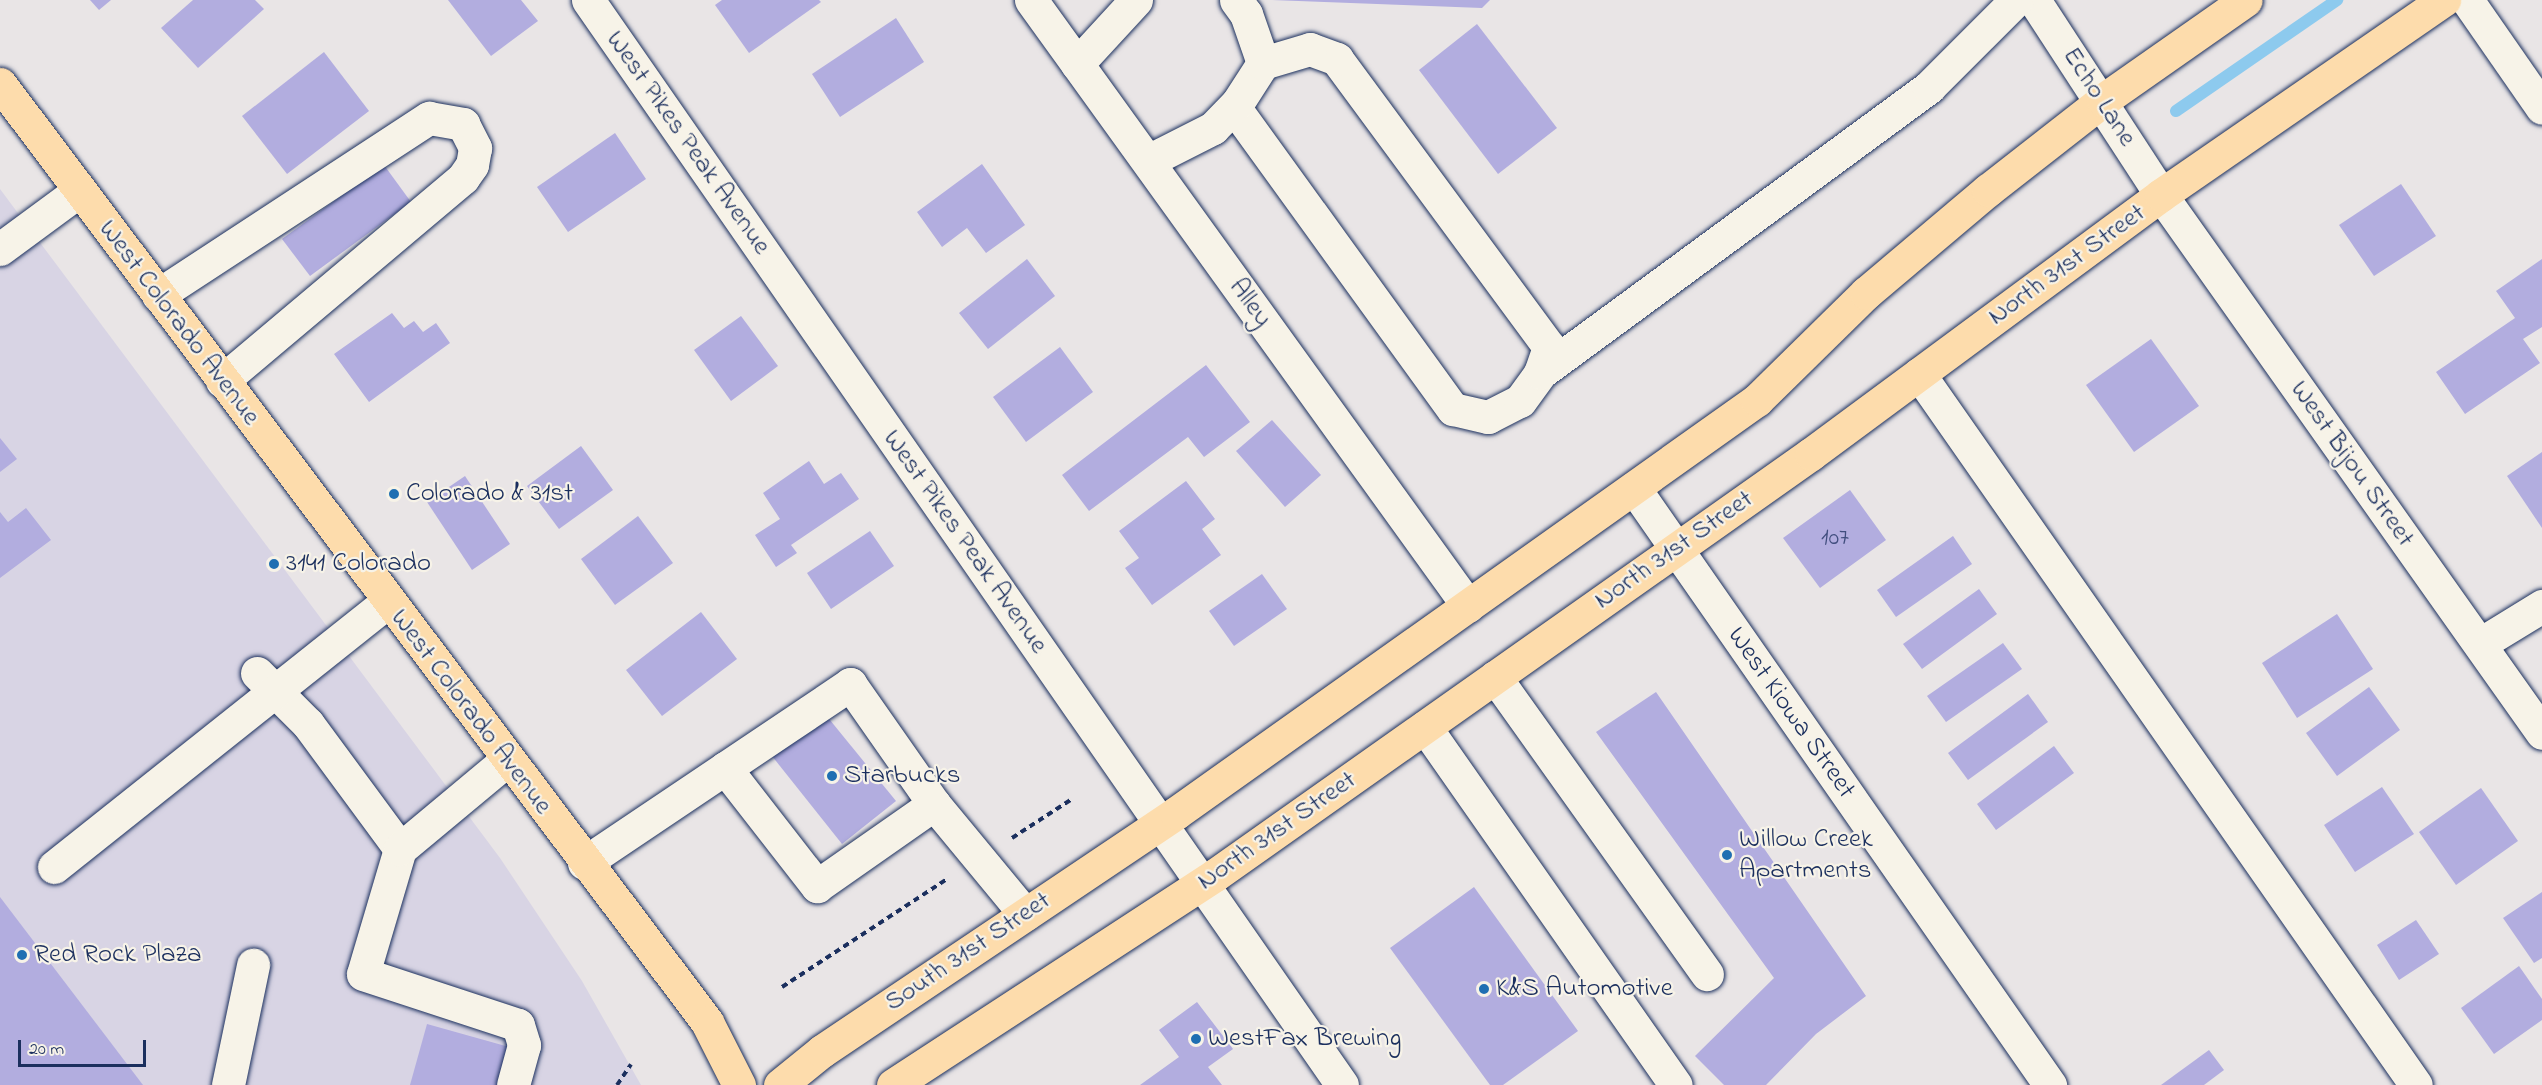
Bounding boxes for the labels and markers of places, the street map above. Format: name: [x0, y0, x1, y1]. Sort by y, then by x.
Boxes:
place label: Colorado & 31st: [406, 478, 573, 510]
marker: Colorado & 31st: [387, 487, 401, 501]
place label: 3141 Colorado: [286, 548, 431, 580]
marker: 3141 Colorado: [267, 557, 281, 571]
place label: Starbucks: [844, 760, 961, 792]
marker: Starbucks: [825, 769, 839, 783]
place label: Willow Creek Apartments: [1739, 823, 1873, 886]
marker: Willow Creek Apartments: [1720, 848, 1734, 862]
place label: Red Rock Plaza: [34, 939, 202, 971]
marker: Red Rock Plaza: [15, 948, 29, 962]
place label: K&S Automotive: [1496, 973, 1673, 1005]
marker: K&S Automotive: [1477, 982, 1491, 996]
place label: WestFax Brewing: [1208, 1023, 1401, 1055]
marker: WestFax Brewing: [1189, 1032, 1203, 1046]

